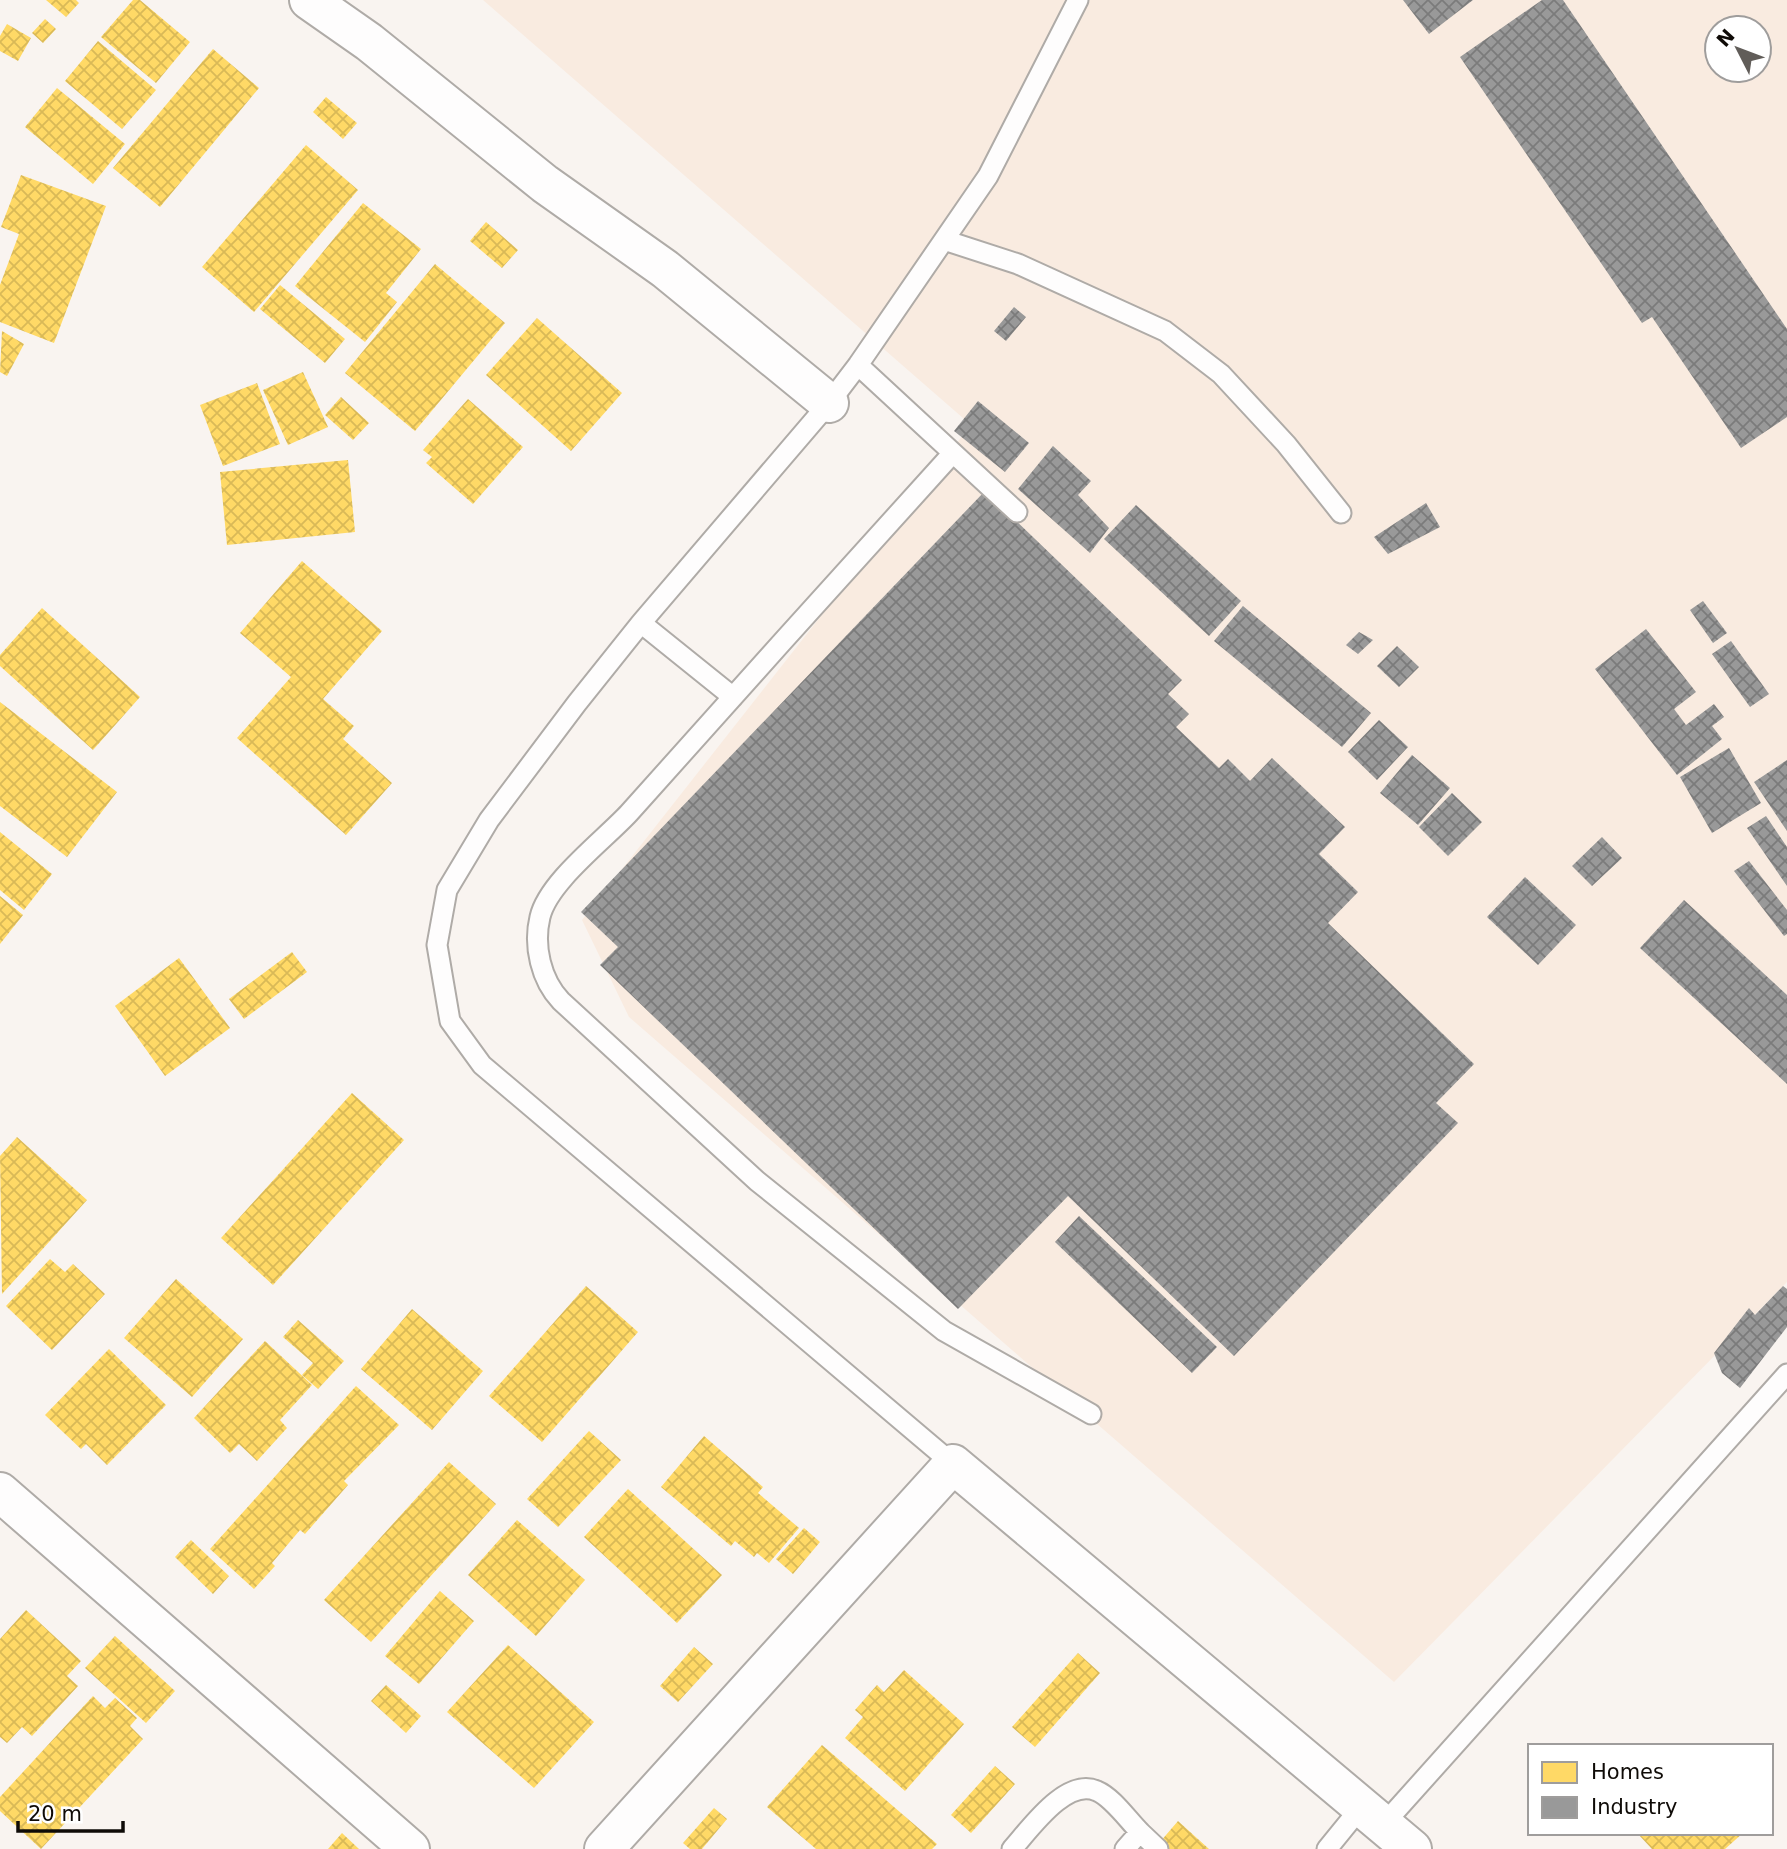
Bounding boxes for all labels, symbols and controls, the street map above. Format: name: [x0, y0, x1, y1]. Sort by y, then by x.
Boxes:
north arrow: [1703, 14, 1773, 84]
text: N: [1712, 24, 1739, 51]
legend: [1528, 1744, 1773, 1835]
text: Homes: [1591, 1760, 1664, 1784]
scale bar: [18, 1790, 122, 1834]
text: Industry: [1591, 1795, 1677, 1819]
text: 20 m: [28, 1802, 82, 1826]

